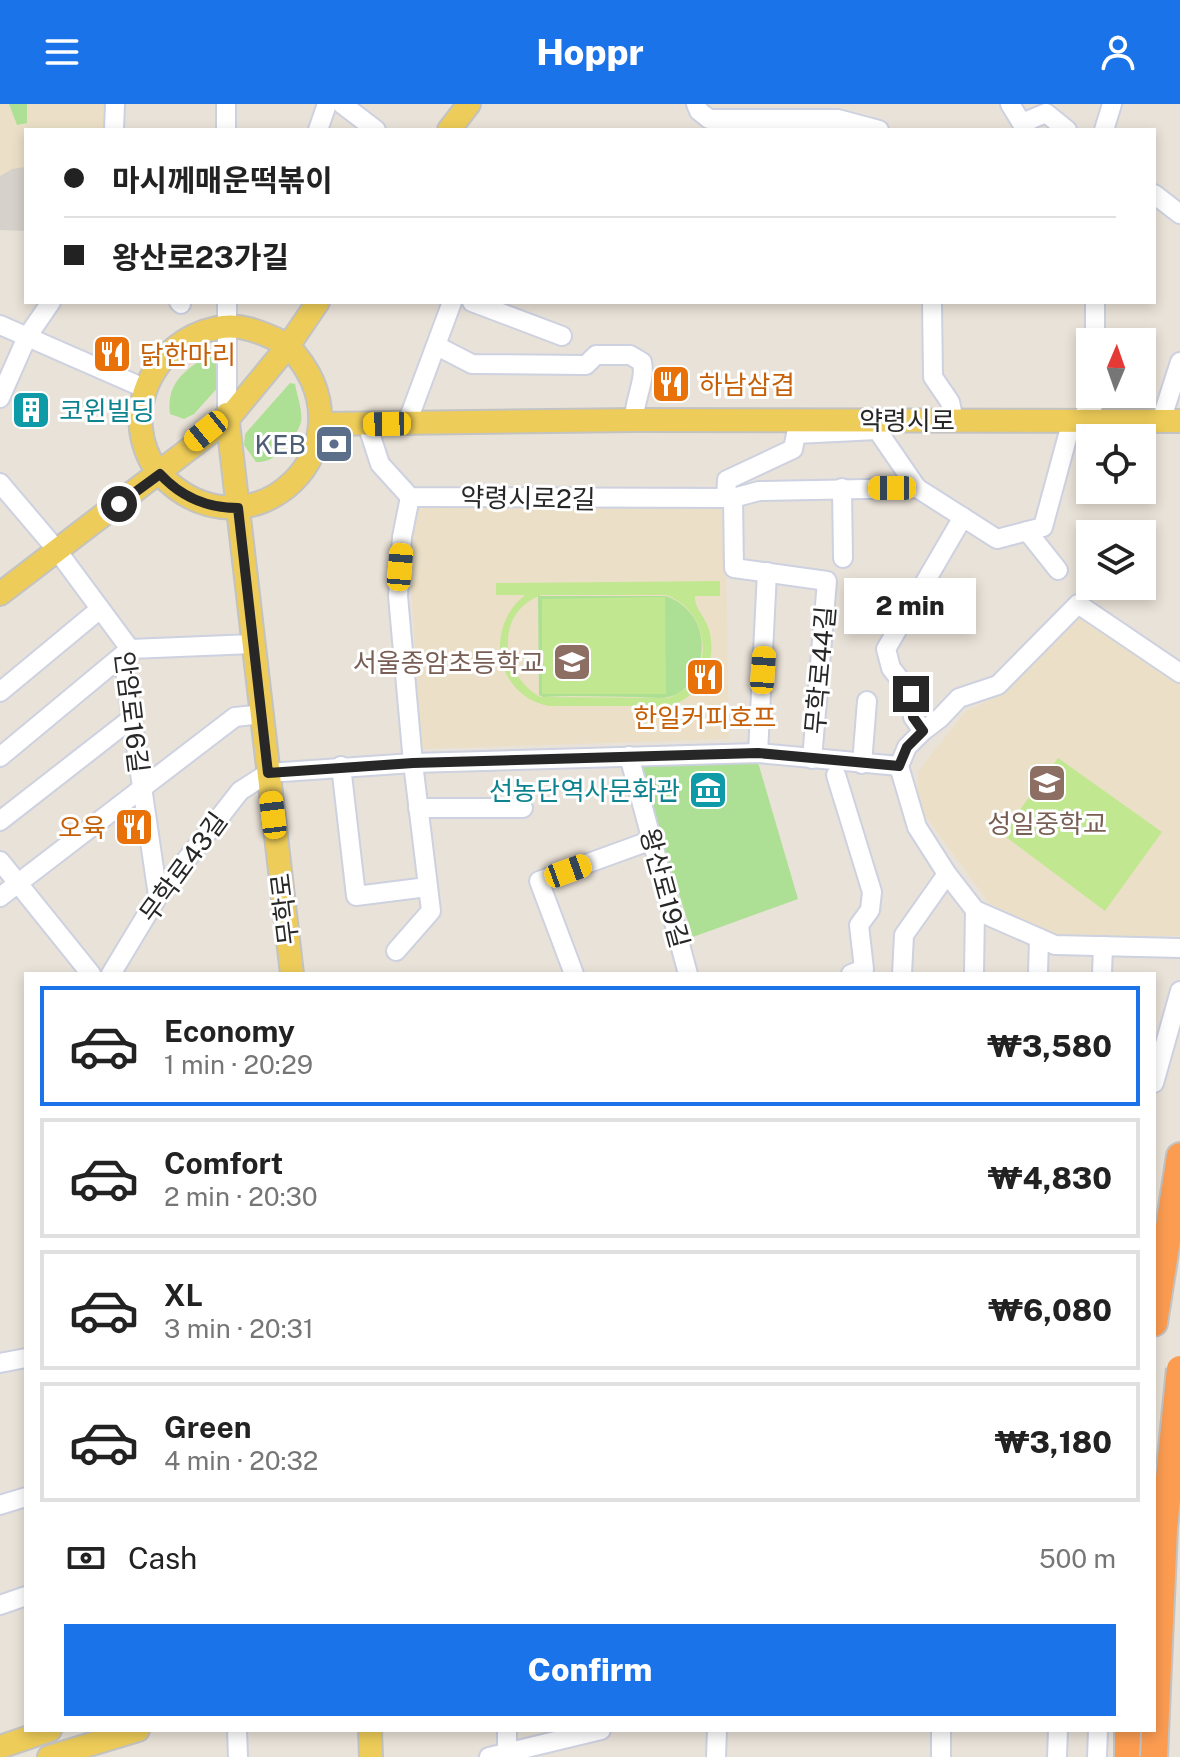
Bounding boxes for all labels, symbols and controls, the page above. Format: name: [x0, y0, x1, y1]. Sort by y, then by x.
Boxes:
icon: menu: [40, 30, 84, 74]
icon: person: [1096, 30, 1140, 74]
text: Hoppr: [536, 31, 644, 73]
text: 마시께매운떡볶이: [112, 162, 333, 198]
text: 왕산로23가길: [112, 239, 289, 275]
north arrow: [1076, 328, 1156, 408]
map controls: [1076, 328, 1156, 600]
restaurant icon: 닭한마리: [91, 333, 133, 375]
place label: 닭한마리: [140, 339, 236, 370]
restaurant icon: 하남삼겹: [650, 363, 692, 405]
place label: 하남삼겹: [699, 369, 795, 400]
building icon: 코윈빌딩: [10, 389, 52, 431]
place label: 코윈빌딩: [59, 395, 155, 426]
street label: 약령시로: [859, 405, 955, 436]
car: [180, 407, 232, 455]
car: [363, 412, 411, 436]
bank icon: KEB: [313, 423, 355, 465]
button: locate: [1076, 424, 1156, 504]
place label: KEB: [255, 429, 306, 460]
car: [868, 476, 916, 500]
street label: 약령시로2길: [460, 481, 596, 515]
route start: [101, 486, 137, 522]
button: layers: [1076, 520, 1156, 600]
car: [386, 542, 414, 592]
callout: 2 min: [845, 578, 977, 634]
text: 2 min: [875, 590, 945, 621]
street label: 무학로44길: [799, 605, 841, 735]
school or university icon: 서울종암초등학교: [551, 641, 593, 683]
car: [749, 645, 777, 695]
place label: 서울종암초등학교: [353, 647, 544, 678]
street label: 안암로16길: [109, 649, 155, 775]
restaurant icon: 한일커피호프: [684, 656, 726, 698]
route end: [893, 676, 929, 712]
place label: 한일커피호프: [633, 702, 777, 733]
school or university icon: 성일중학교: [1026, 762, 1068, 804]
museum icon: 선농단역사문화관: [687, 769, 729, 811]
place label: 선농단역사문화관: [489, 775, 680, 806]
car: [258, 790, 288, 840]
restaurant icon: 오육: [113, 806, 155, 848]
street label: 무학로43길: [133, 806, 233, 928]
place label: 성일중학교: [987, 808, 1107, 839]
place label: 오육: [58, 812, 106, 843]
street label: 왕산로19길: [634, 825, 696, 951]
car: [541, 852, 595, 890]
street label: 무학로: [264, 871, 304, 947]
icon: car: [68, 1010, 140, 1082]
text: Economy: [164, 1013, 295, 1049]
text: ₩3,580: [987, 1028, 1112, 1064]
text: 1 min · 20:29: [164, 1049, 313, 1080]
icon: car: [68, 1142, 140, 1214]
text: Comfort: [164, 1145, 283, 1181]
text: ₩4,830: [988, 1160, 1112, 1196]
text: 2 min · 20:30: [164, 1181, 318, 1212]
icon: car: [68, 1274, 140, 1346]
text: XL: [164, 1277, 203, 1313]
text: ₩6,080: [988, 1292, 1112, 1328]
text: 3 min · 20:31: [164, 1313, 313, 1344]
icon: car: [68, 1406, 140, 1478]
text: Green: [164, 1409, 251, 1445]
text: ₩3,180: [995, 1424, 1112, 1460]
text: 4 min · 20:32: [164, 1445, 318, 1476]
icon: cash: [64, 1536, 108, 1580]
text: Cash: [128, 1540, 197, 1576]
text: 500 m: [1039, 1543, 1116, 1574]
button: Confirm: [64, 1624, 1116, 1716]

